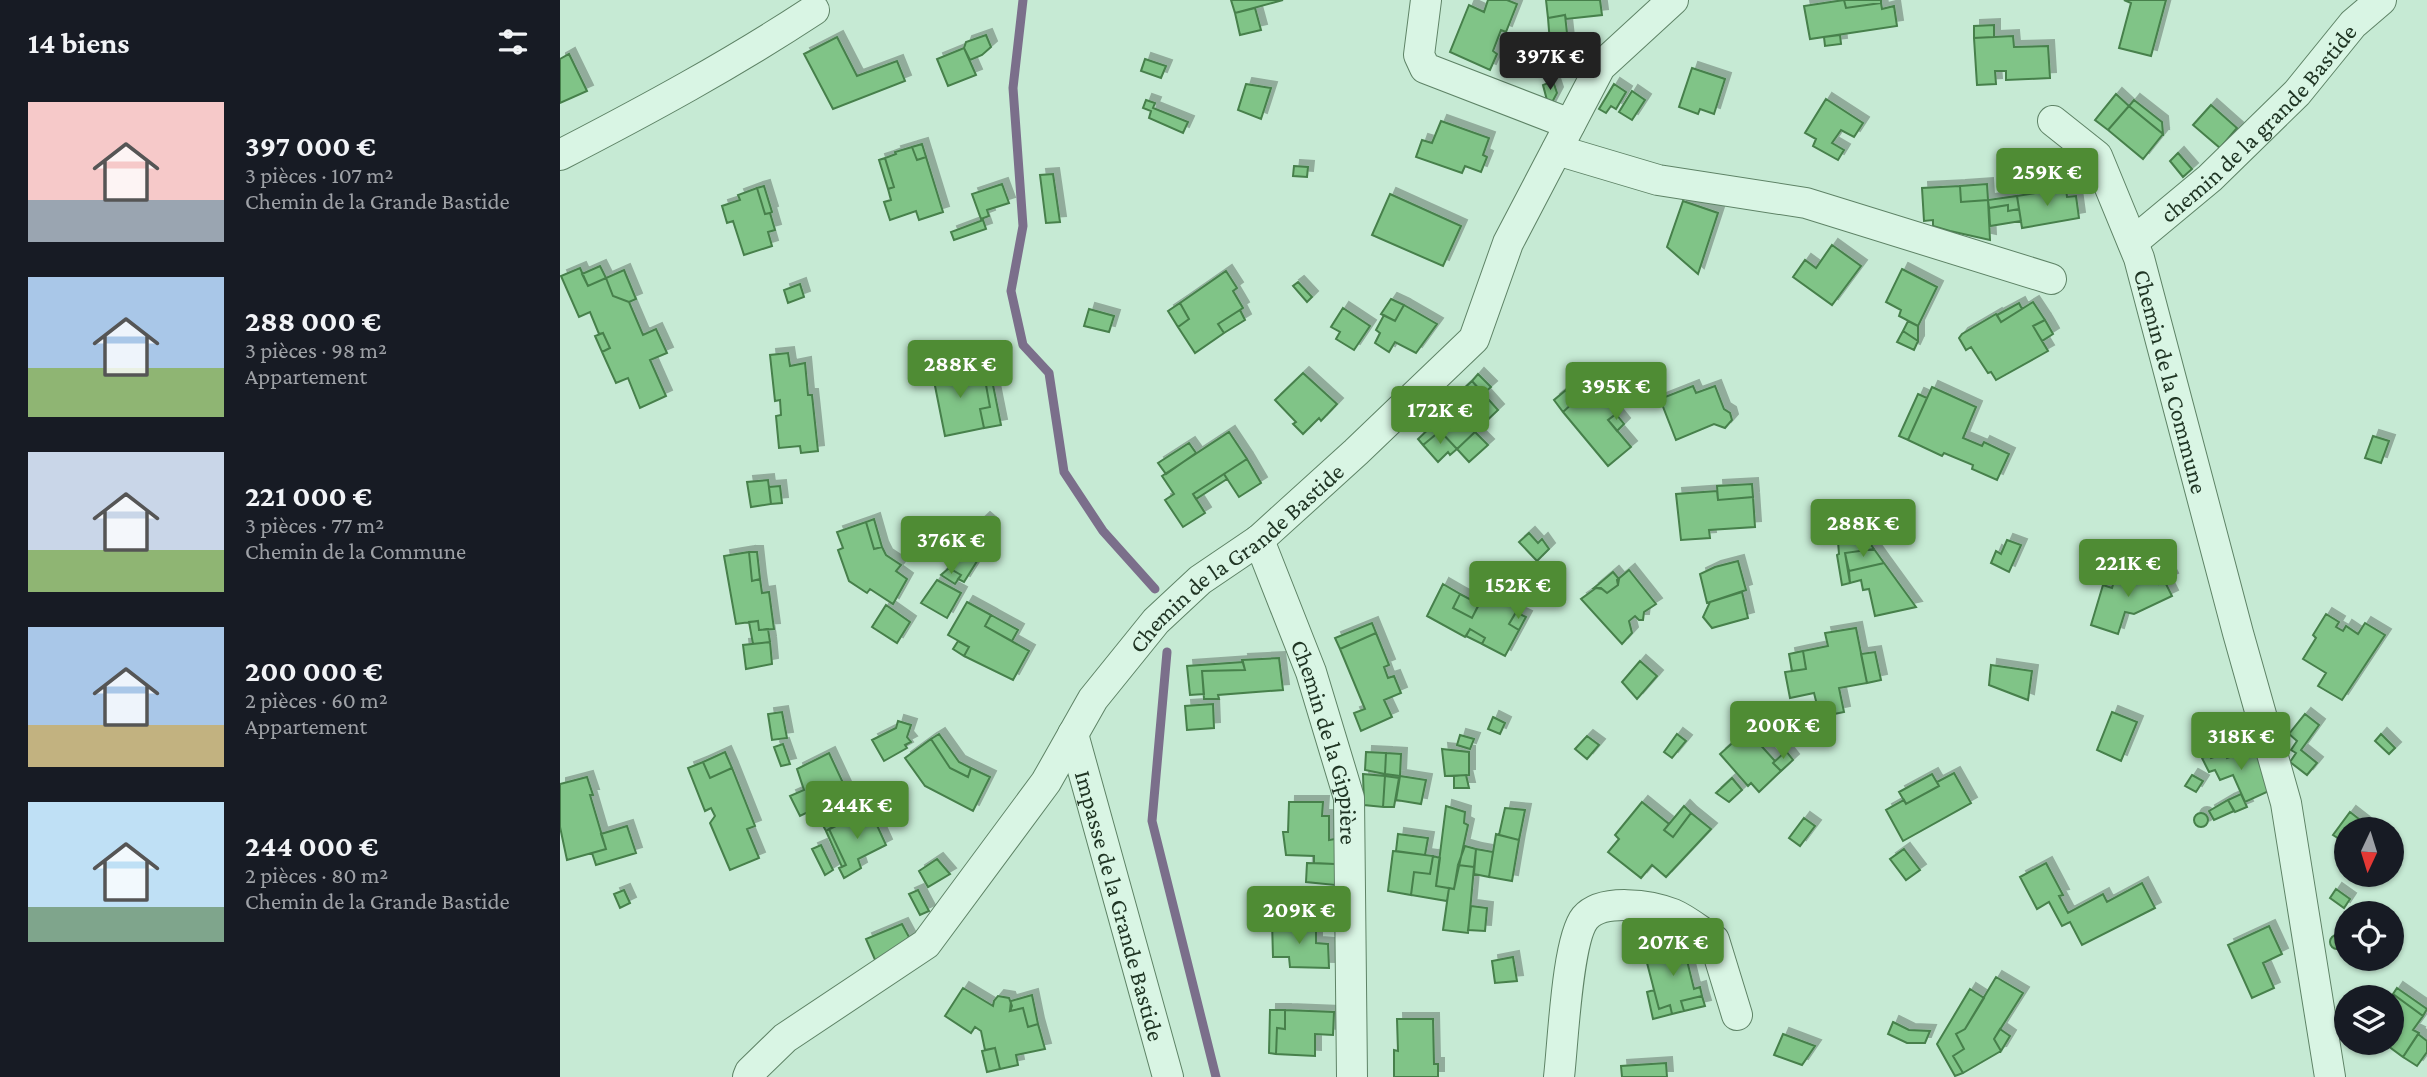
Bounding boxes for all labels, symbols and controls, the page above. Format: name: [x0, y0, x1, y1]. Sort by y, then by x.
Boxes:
street label: chemin de la grande Bastide: [2154, 18, 2361, 228]
icon: filters: [494, 23, 532, 61]
text: 14 biens: [28, 26, 130, 59]
pin: 397K €: [1493, 32, 1607, 92]
text: 397K €: [1516, 42, 1584, 68]
text: 397 000 €: [245, 129, 376, 162]
icon: home: [84, 130, 168, 214]
pin: 259K €: [1990, 148, 2104, 208]
text: 259K €: [2012, 158, 2082, 184]
text: 3 pièces · 107 m²: [245, 162, 394, 188]
text: Chemin de la Grande Bastide: [245, 188, 510, 214]
street label: Chemin de la Commune: [2129, 266, 2214, 496]
text: 288 000 €: [245, 304, 381, 337]
icon: home: [84, 305, 168, 389]
text: 3 pièces · 98 m²: [245, 337, 387, 363]
pin: 288K €: [903, 340, 1017, 400]
text: 288K €: [924, 350, 996, 376]
pin: 395K €: [1559, 362, 1673, 422]
text: Appartement: [245, 363, 367, 389]
text: 395K €: [1582, 372, 1650, 398]
pin: 172K €: [1383, 386, 1497, 446]
text: 172K €: [1407, 396, 1473, 422]
street label: Chemin de la Grande Bastide: [1123, 457, 1349, 657]
text: 221 000 €: [245, 479, 372, 512]
icon: home: [84, 480, 168, 564]
pin: 288K €: [1806, 500, 1920, 559]
text: 288K €: [1827, 509, 1899, 535]
text: 3 pièces · 77 m²: [245, 512, 384, 538]
pin: 376K €: [894, 516, 1008, 576]
text: 376K €: [917, 526, 985, 552]
text: Chemin de la Commune: [245, 538, 466, 564]
pin: 221K €: [2071, 540, 2185, 599]
text: 221K €: [2095, 549, 2161, 575]
pin: 152K €: [1461, 562, 1575, 621]
text: 152K €: [1485, 571, 1551, 597]
street label: Chemin de la Gippière: [1286, 635, 1363, 845]
text: 200 000 €: [245, 654, 383, 687]
icon: home: [84, 655, 168, 739]
text: 2 pièces · 60 m²: [245, 687, 388, 713]
pin: 200K €: [1726, 702, 1840, 761]
text: 200K €: [1746, 711, 1820, 737]
pin: 318K €: [2184, 712, 2298, 772]
text: Appartement: [245, 713, 367, 739]
text: 318K €: [2207, 722, 2275, 748]
street label: Impasse de la Grande Bastide: [1070, 767, 1171, 1044]
pin: 244K €: [800, 782, 914, 841]
text: 244K €: [822, 791, 892, 817]
north arrow: [2334, 817, 2404, 887]
map controls: [2334, 817, 2404, 1055]
text: 244 000 €: [245, 829, 379, 862]
icon: home: [84, 830, 168, 914]
text: 2 pièces · 80 m²: [245, 862, 388, 888]
pin: 209K €: [1242, 886, 1356, 946]
text: Chemin de la Grande Bastide: [245, 888, 510, 914]
text: 209K €: [1263, 896, 1335, 922]
button: locate: [2334, 901, 2404, 971]
pin: 207K €: [1616, 918, 1730, 978]
text: 207K €: [1638, 928, 1708, 954]
button: layers: [2334, 985, 2404, 1055]

